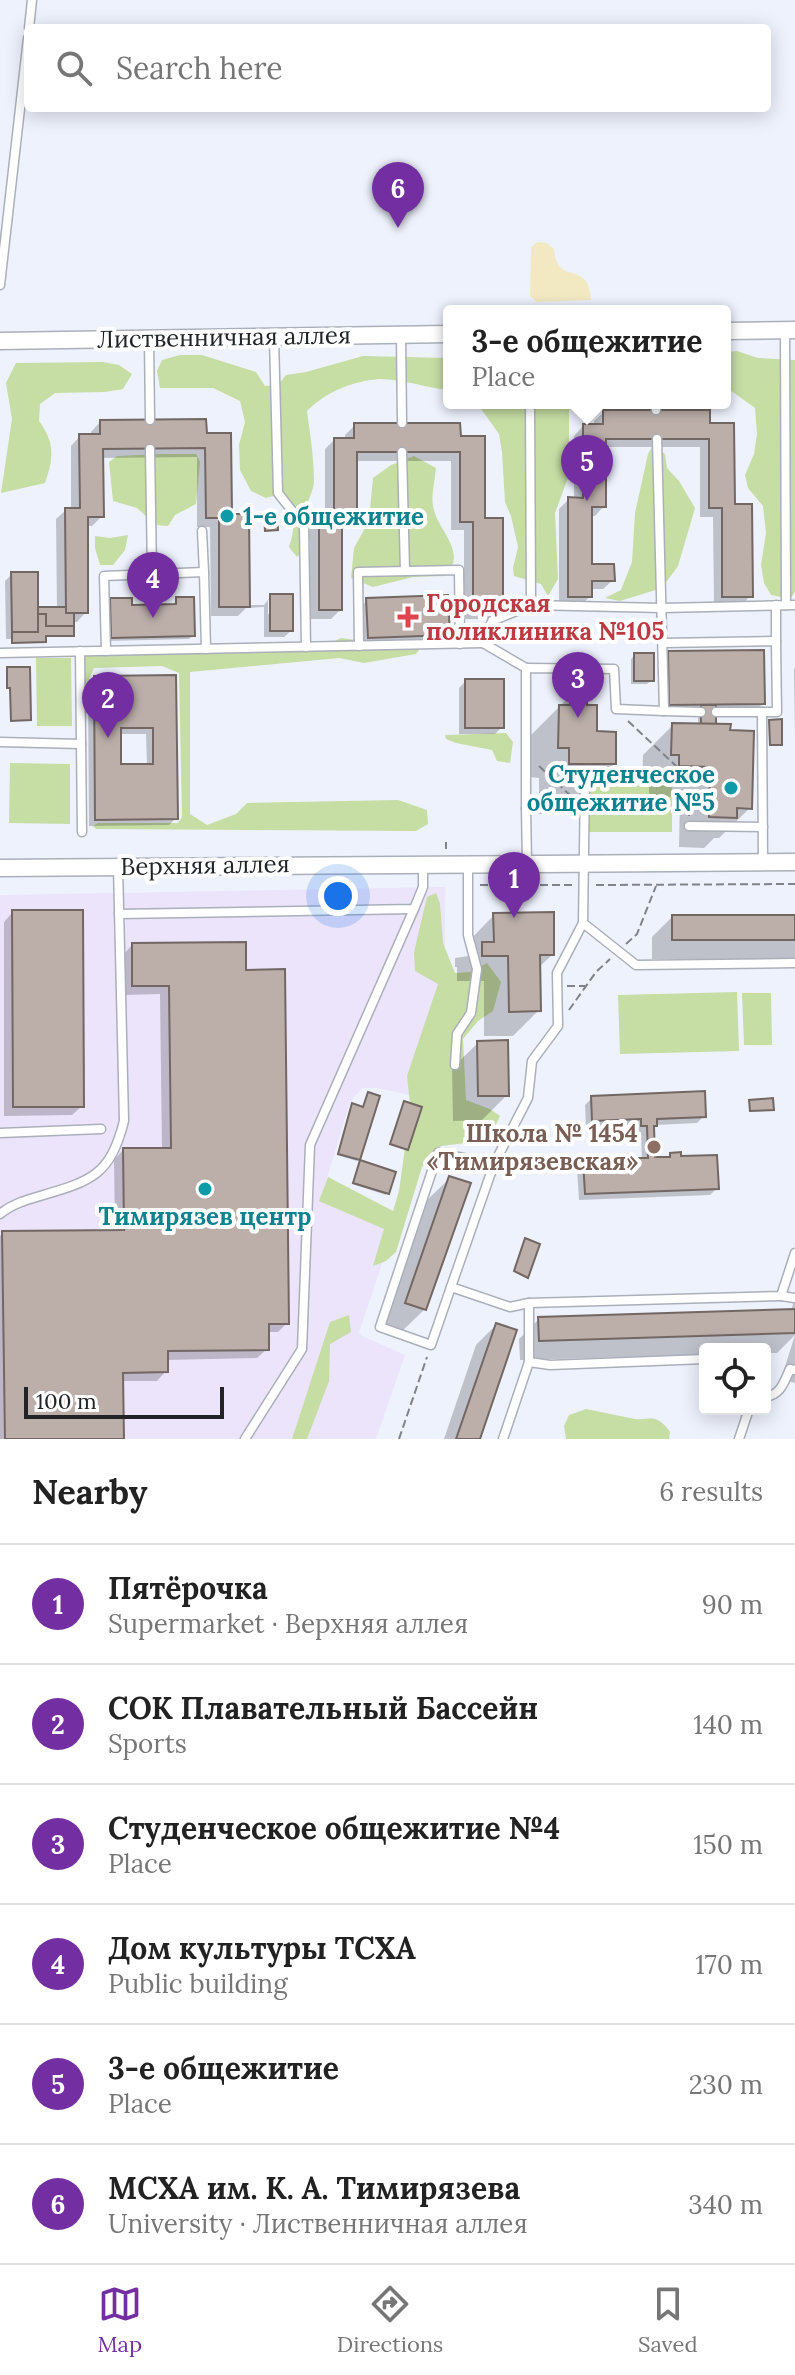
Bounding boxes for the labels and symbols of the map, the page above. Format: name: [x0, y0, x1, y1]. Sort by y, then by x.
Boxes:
pin: 6: [372, 162, 424, 228]
street label: Лиственничная аллея: [97, 319, 351, 355]
pin: 5: [561, 435, 613, 501]
place label: 1-е общежитие: [243, 501, 424, 532]
marker: 1-е общежитие: [218, 507, 236, 525]
pin: 4: [127, 552, 179, 618]
place label: Городская поликлиника №105: [426, 588, 665, 647]
marker: Городская поликлиника №105: [397, 606, 419, 628]
pin: 3: [552, 652, 604, 718]
pin: 2: [82, 672, 134, 738]
place label: Студенческое общежитие №5: [527, 759, 715, 818]
marker: Студенческое общежитие №5: [722, 779, 740, 797]
street label: Верхняя аллея: [120, 848, 290, 882]
pin: 1: [488, 852, 540, 918]
your location: [318, 876, 358, 916]
place label: Школа № 1454 «Тимирязевская»: [427, 1118, 638, 1177]
marker: Школа № 1454 «Тимирязевская»: [645, 1138, 663, 1156]
marker: Тимирязев центр: [196, 1180, 214, 1198]
place label: Тимирязев центр: [99, 1201, 311, 1232]
scale bar: [24, 1383, 224, 1419]

